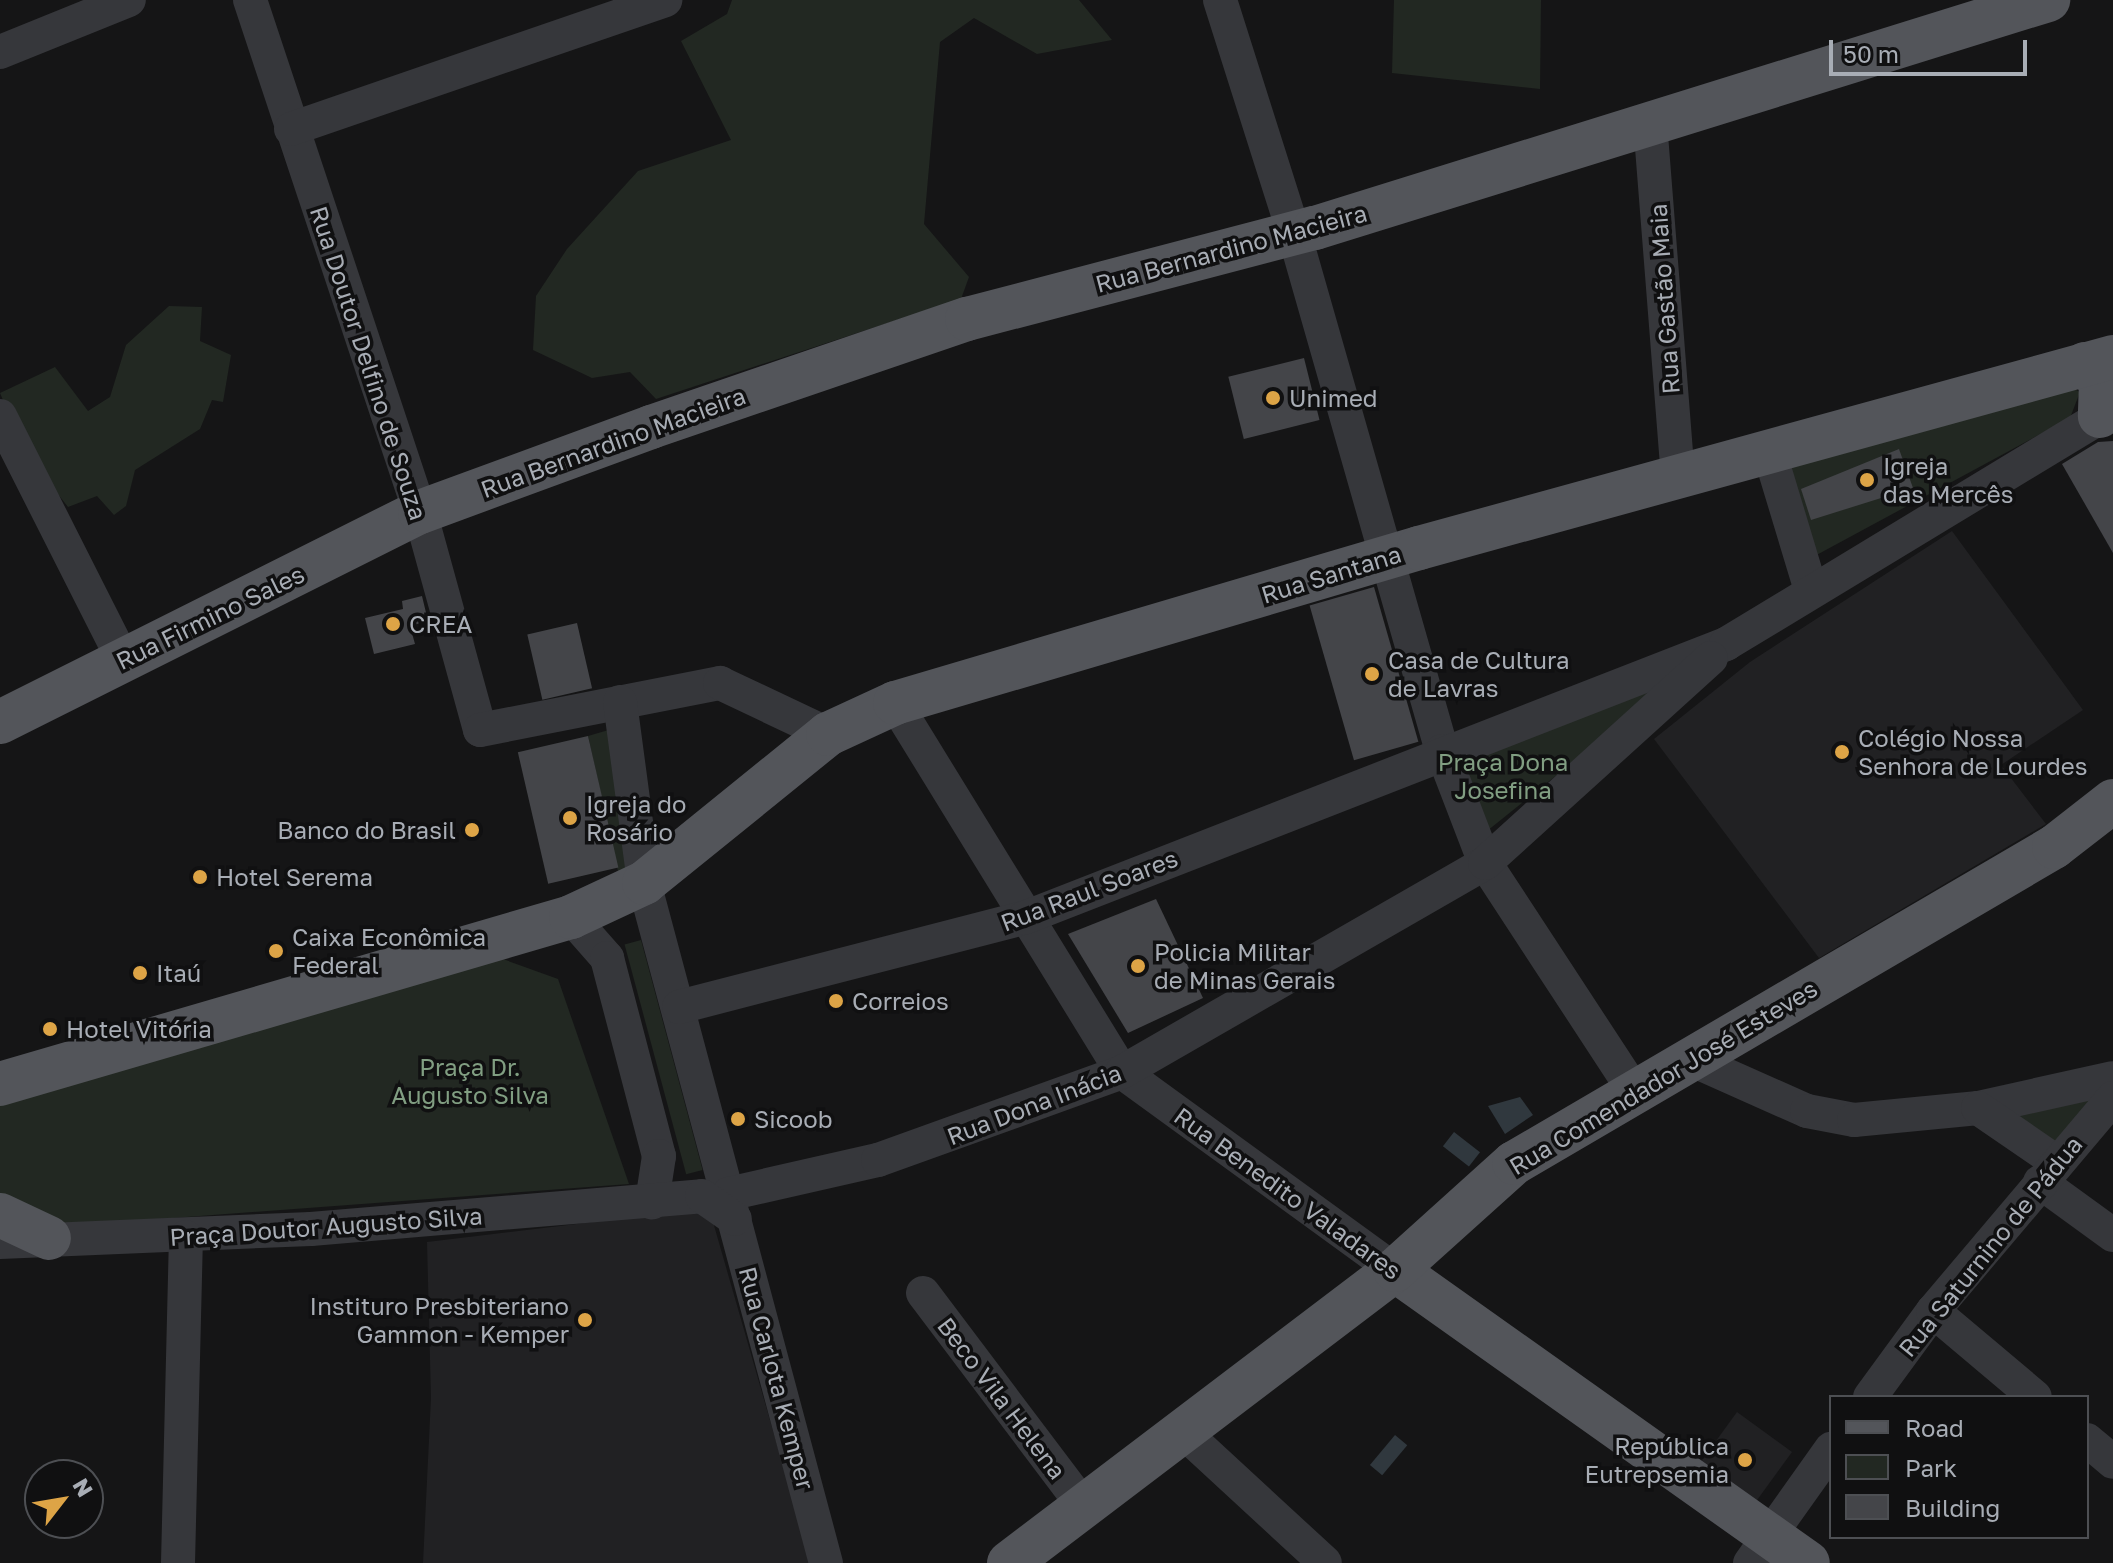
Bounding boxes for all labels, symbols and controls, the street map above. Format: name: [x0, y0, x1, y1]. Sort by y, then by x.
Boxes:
scale bar: [1833, 24, 2031, 74]
text: 50 m: [1843, 39, 1899, 68]
street label: Rua Bernardino Macieira: [1092, 198, 1370, 298]
street label: Rua Doutor Delfino de Souza: [305, 203, 433, 523]
street label: Rua Gastão Maia: [1643, 203, 1685, 395]
street label: Rua Bernardino Macieira: [477, 381, 749, 503]
place label: Unimed: [1289, 384, 1378, 412]
marker: Unimed: [1264, 389, 1282, 407]
place label: Igreja das Mercês: [1883, 452, 2013, 508]
marker: Igreja das Mercês: [1858, 471, 1876, 489]
street label: Rua Santana: [1258, 539, 1404, 609]
street label: Rua Firmino Sales: [111, 559, 309, 675]
place label: CREA: [409, 610, 472, 638]
marker: CREA: [384, 615, 402, 633]
place label: Casa de Cultura de Lavras: [1388, 646, 1570, 702]
marker: Casa de Cultura de Lavras: [1363, 665, 1381, 683]
place label: Colégio Nossa Senhora de Lourdes: [1858, 724, 2087, 780]
marker: Colégio Nossa Senhora de Lourdes: [1833, 743, 1851, 761]
park label: Praça Dona Josefina: [1438, 748, 1568, 804]
place label: Igreja do Rosário: [586, 790, 686, 846]
marker: Igreja do Rosário: [561, 809, 579, 827]
place label: Banco do Brasil: [277, 816, 456, 844]
marker: Banco do Brasil: [463, 821, 481, 839]
street label: Rua Raul Soares: [997, 843, 1181, 937]
place label: Hotel Serema: [216, 863, 373, 891]
marker: Hotel Serema: [191, 868, 209, 886]
place label: Caixa Econômica Federal: [292, 923, 486, 979]
place label: Policia Militar de Minas Gerais: [1154, 938, 1335, 994]
marker: Caixa Econômica Federal: [267, 942, 285, 960]
marker: Policia Militar de Minas Gerais: [1129, 957, 1147, 975]
place label: Itaú: [156, 959, 201, 987]
marker: Itaú: [131, 964, 149, 982]
street label: Rua Comendador José Esteves: [1504, 974, 1822, 1180]
place label: Correios: [852, 987, 949, 1015]
marker: Correios: [827, 992, 845, 1010]
place label: Hotel Vitória: [66, 1015, 212, 1043]
marker: Hotel Vitória: [41, 1020, 59, 1038]
park label: Praça Dr. Augusto Silva: [391, 1053, 549, 1109]
street label: Rua Dona Inácia: [943, 1058, 1125, 1150]
street label: Rua Benedito Valadares: [1169, 1101, 1407, 1285]
place label: Sicoob: [754, 1105, 832, 1133]
marker: Sicoob: [729, 1110, 747, 1128]
street label: Rua Saturnino de Pádua: [1892, 1130, 2088, 1362]
street label: Praça Doutor Augusto Silva: [169, 1201, 483, 1251]
street label: Rua Carlota Kemper: [733, 1263, 821, 1493]
place label: Instituro Presbiteriano Gammon - Kemper: [310, 1292, 569, 1348]
marker: Instituro Presbiteriano Gammon - Kemper: [576, 1311, 594, 1329]
street label: Beco Vila Helena: [932, 1311, 1072, 1485]
legend: [1829, 1395, 2089, 1539]
text: Road: [1905, 1413, 1964, 1442]
place label: República Eutrepsemia: [1585, 1432, 1729, 1488]
marker: República Eutrepsemia: [1736, 1451, 1754, 1469]
text: Park: [1905, 1453, 1957, 1482]
north arrow: [24, 1459, 104, 1539]
text: N: [67, 1473, 99, 1502]
text: Building: [1905, 1493, 2000, 1522]

